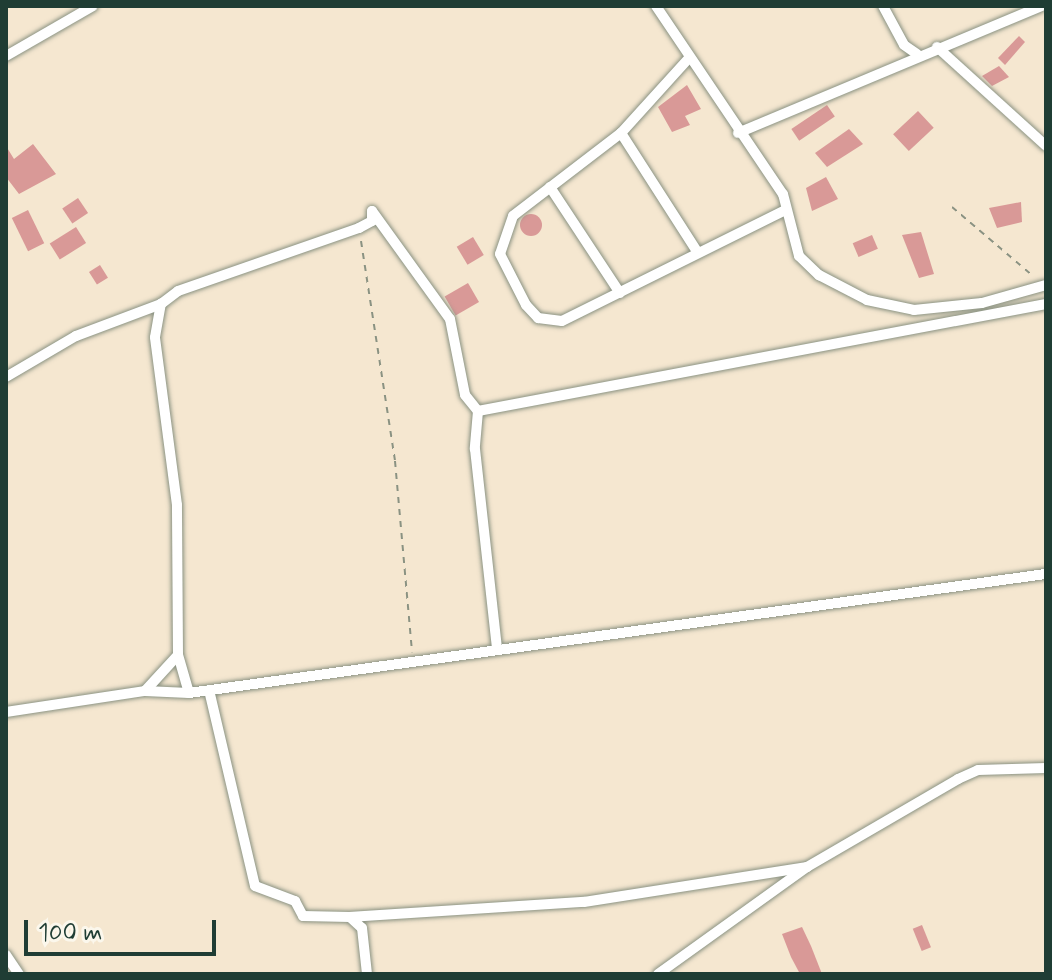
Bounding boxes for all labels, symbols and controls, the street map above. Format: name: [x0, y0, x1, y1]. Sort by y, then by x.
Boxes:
scale bar: [28, 904, 220, 954]
text: 100 m: [38, 918, 102, 949]

